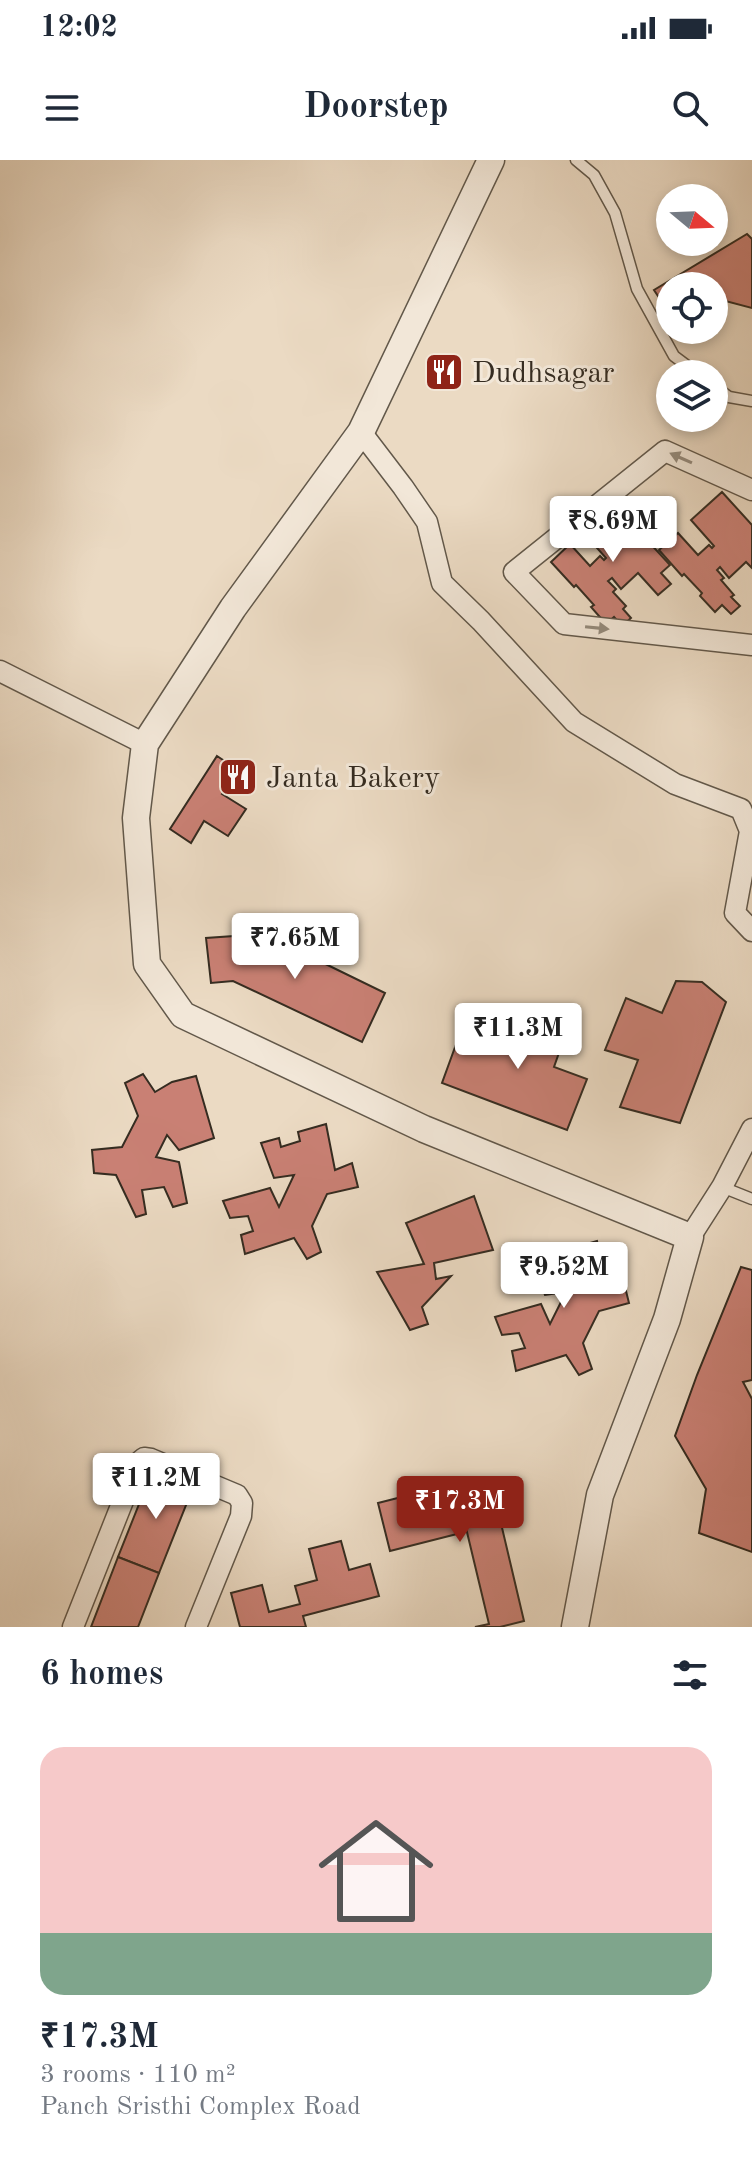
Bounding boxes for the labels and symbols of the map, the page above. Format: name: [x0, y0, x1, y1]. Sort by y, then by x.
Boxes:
north arrow: [656, 184, 728, 256]
restaurant icon: Dudhsagar: [423, 351, 465, 393]
place label: Dudhsagar: [472, 359, 615, 389]
one-way arrow: [669, 451, 693, 465]
pin: ₹8.69M: [548, 496, 678, 564]
one-way arrow: [585, 621, 610, 634]
restaurant icon: Janta Bakery: [217, 756, 259, 798]
place label: Janta Bakery: [266, 764, 440, 794]
pin: ₹7.65M: [230, 913, 360, 981]
pin: ₹11.3M: [453, 1003, 583, 1071]
pin: ₹9.52M: [499, 1242, 629, 1310]
pin: ₹11.2M: [91, 1453, 221, 1521]
pin: ₹17.3M: [395, 1476, 525, 1544]

